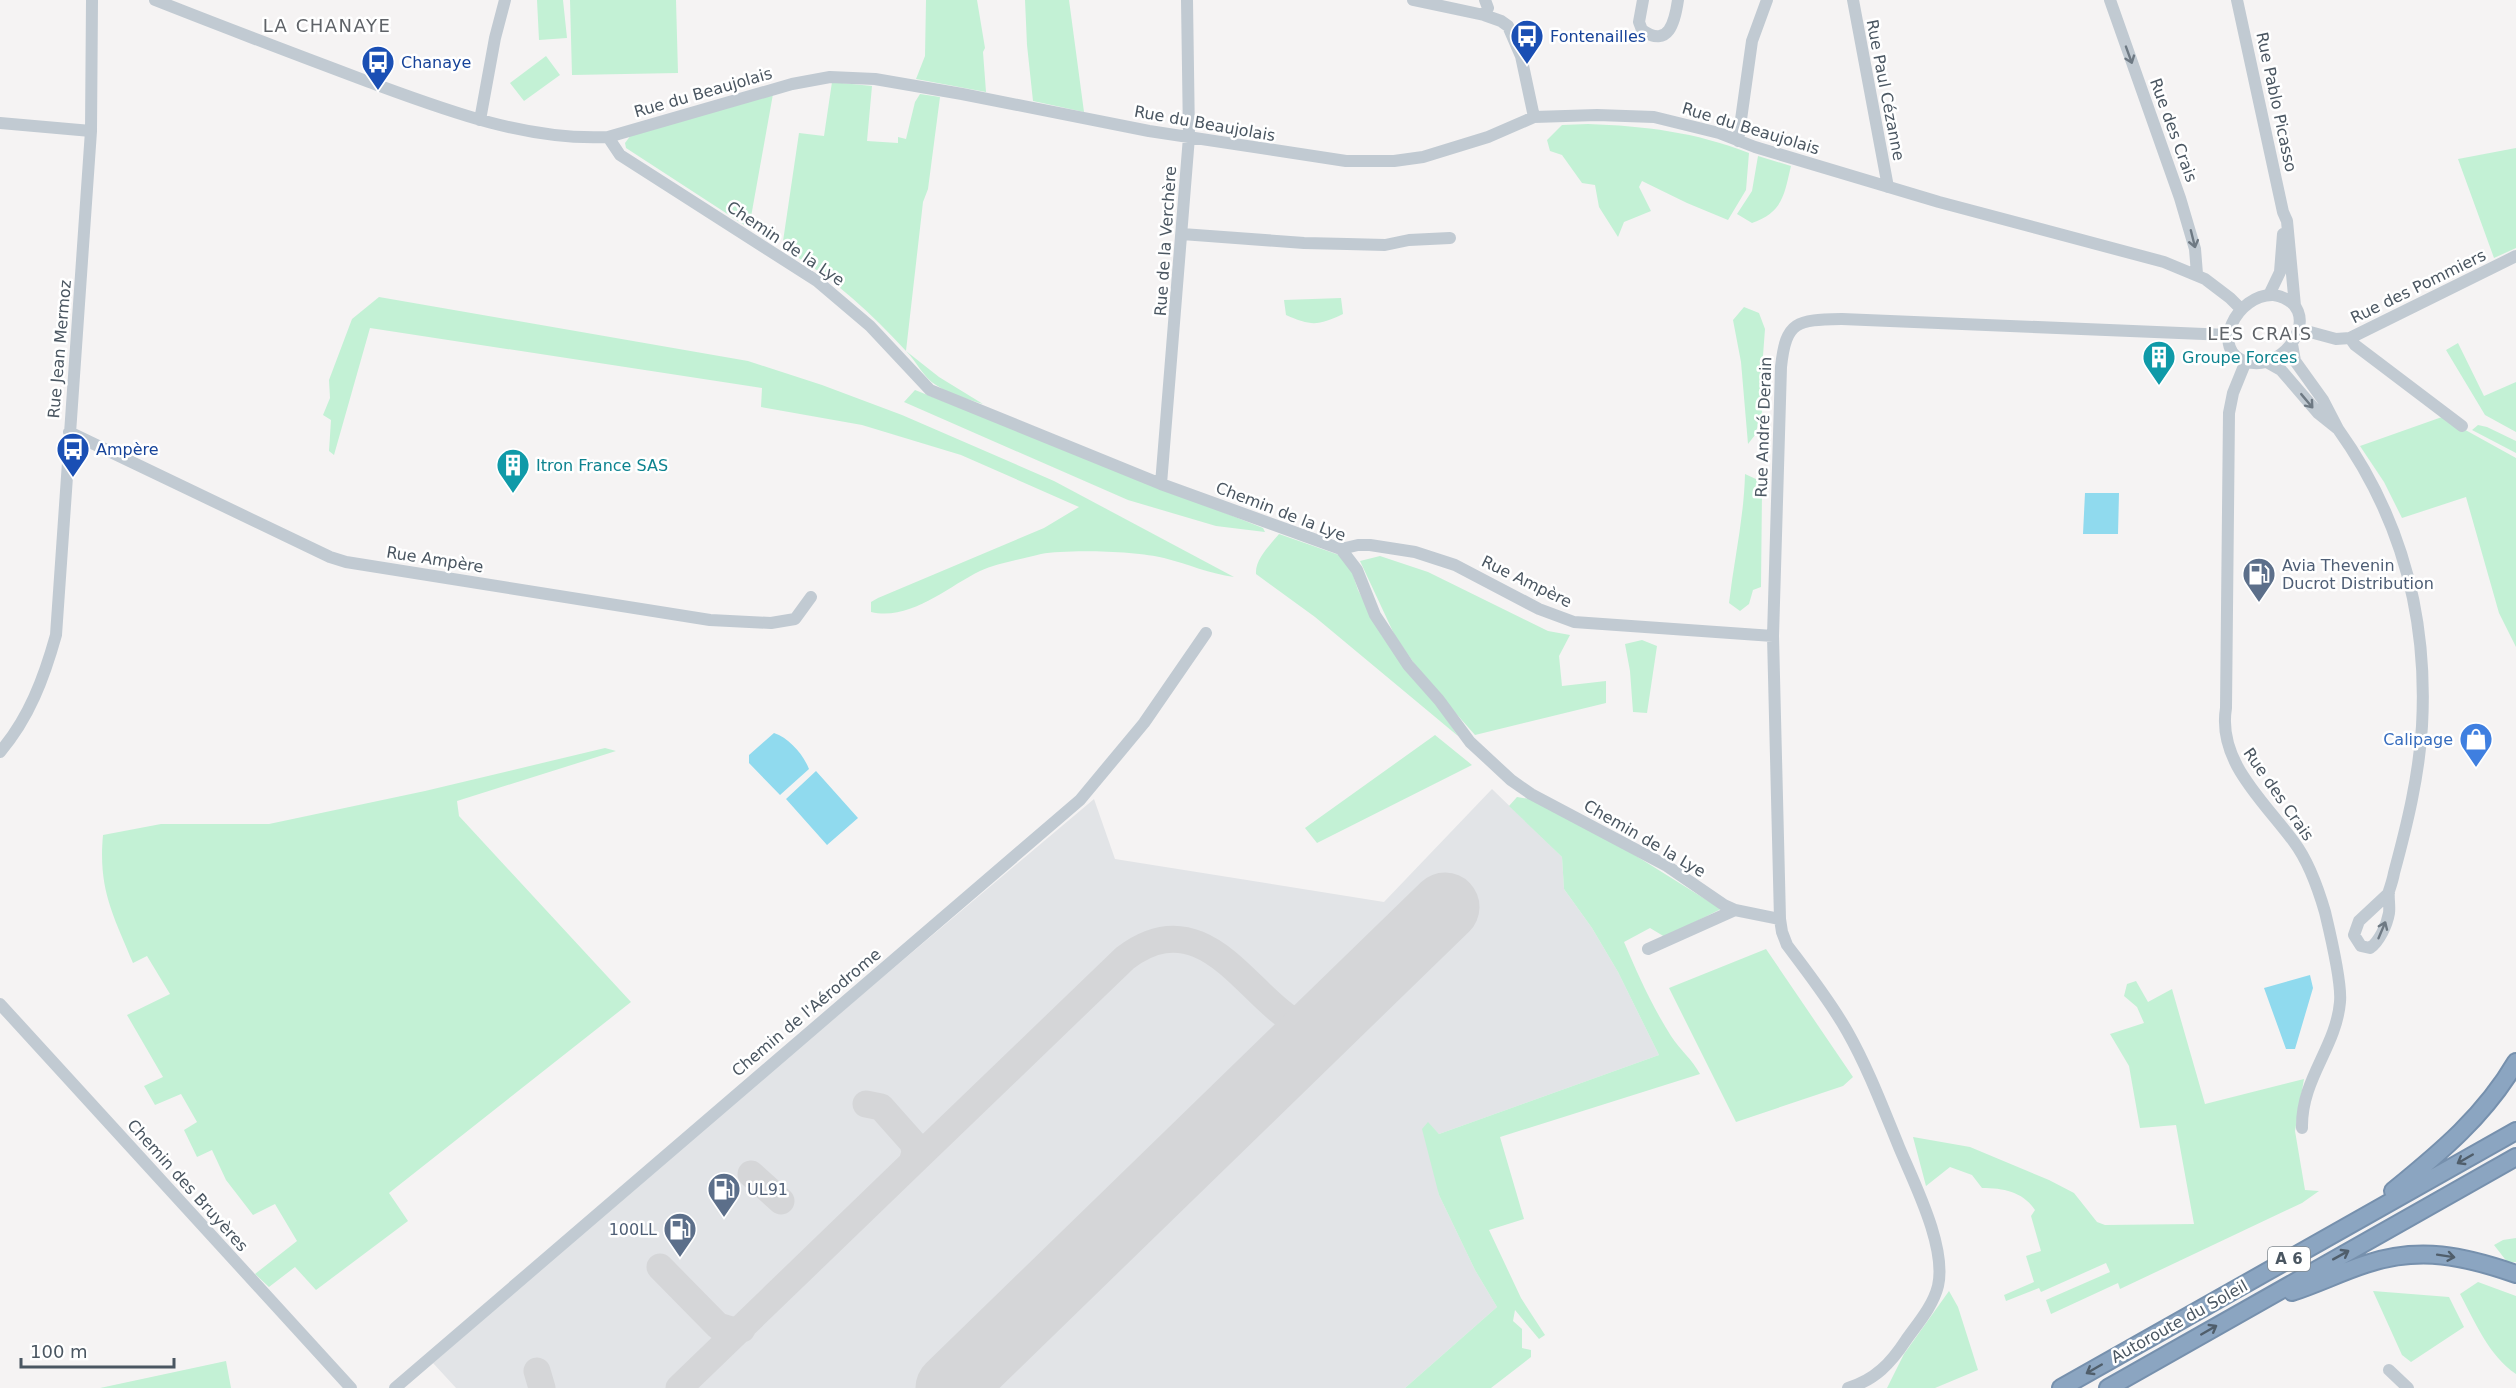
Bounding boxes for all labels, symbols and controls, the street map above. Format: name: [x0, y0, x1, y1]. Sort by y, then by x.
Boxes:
district label: LA CHANAYE: [263, 15, 391, 36]
bus stop icon: Fontenailles: [1509, 18, 1545, 65]
street label: Rue Paul Cézanne: [1863, 18, 1908, 162]
place label: Fontenailles: [1550, 27, 1646, 46]
street label: Rue Pablo Picasso: [2252, 30, 2301, 174]
bus stop icon: Chanaye: [360, 44, 396, 91]
one-way arrow: [2125, 45, 2136, 64]
place label: Chanaye: [401, 53, 471, 72]
street label: Rue du Beaujolais: [632, 64, 774, 121]
street label: Rue des Crais: [2146, 76, 2201, 185]
street label: Rue du Beaujolais: [1680, 99, 1822, 158]
street label: Rue du Beaujolais: [1133, 102, 1277, 145]
street label: Rue de la Verchère: [1151, 165, 1180, 317]
street label: Chemin de la Lye: [723, 197, 848, 290]
one-way arrow: [2187, 230, 2199, 249]
street label: Rue des Pommiers: [2347, 245, 2489, 327]
street label: Rue Jean Mermoz: [44, 279, 75, 419]
district label: LES CRAIS: [2207, 323, 2313, 344]
building icon: Groupe Forces: [2141, 339, 2177, 386]
place label: Groupe Forces: [2182, 348, 2297, 367]
street label: Rue André Derain: [1752, 356, 1775, 498]
one-way arrow: [2300, 393, 2314, 408]
bus stop icon: Ampère: [55, 431, 91, 478]
place label: Ampère: [96, 440, 159, 459]
building icon: Itron France SAS: [495, 447, 531, 494]
place label: Itron France SAS: [536, 456, 668, 475]
street label: Chemin de la Lye: [1213, 478, 1348, 545]
street label: Rue Ampère: [385, 542, 485, 577]
street label: Rue Ampère: [1479, 551, 1575, 611]
fuel station icon: Avia Thevenin Ducrot Distribution: [2241, 556, 2277, 603]
place label: Avia Thevenin Ducrot Distribution: [2282, 556, 2434, 593]
shop icon: Calipage: [2458, 721, 2494, 768]
place label: Calipage: [2383, 730, 2453, 749]
street label: Rue des Crais: [2239, 744, 2318, 844]
street label: Chemin de la Lye: [1580, 796, 1709, 881]
one-way arrow: [2377, 922, 2388, 940]
street label: Chemin de l'Aérodrome: [728, 945, 885, 1080]
street label: Chemin des Bruyères: [123, 1115, 252, 1255]
one-way arrow: [2457, 1154, 2474, 1166]
fuel station icon: UL91: [706, 1171, 742, 1218]
place label: UL91: [747, 1180, 788, 1199]
fuel station icon: 100LL: [662, 1211, 698, 1258]
place label: 100LL: [609, 1220, 657, 1239]
road number: A 6: [2268, 1247, 2310, 1271]
one-way arrow: [2332, 1249, 2349, 1261]
one-way arrow: [2436, 1250, 2456, 1261]
street label: Autoroute du Soleil: [2108, 1276, 2251, 1367]
one-way arrow: [2200, 1324, 2217, 1336]
scale bar: [21, 1331, 174, 1369]
text: 100 m: [30, 1341, 88, 1362]
one-way arrow: [2086, 1363, 2103, 1375]

